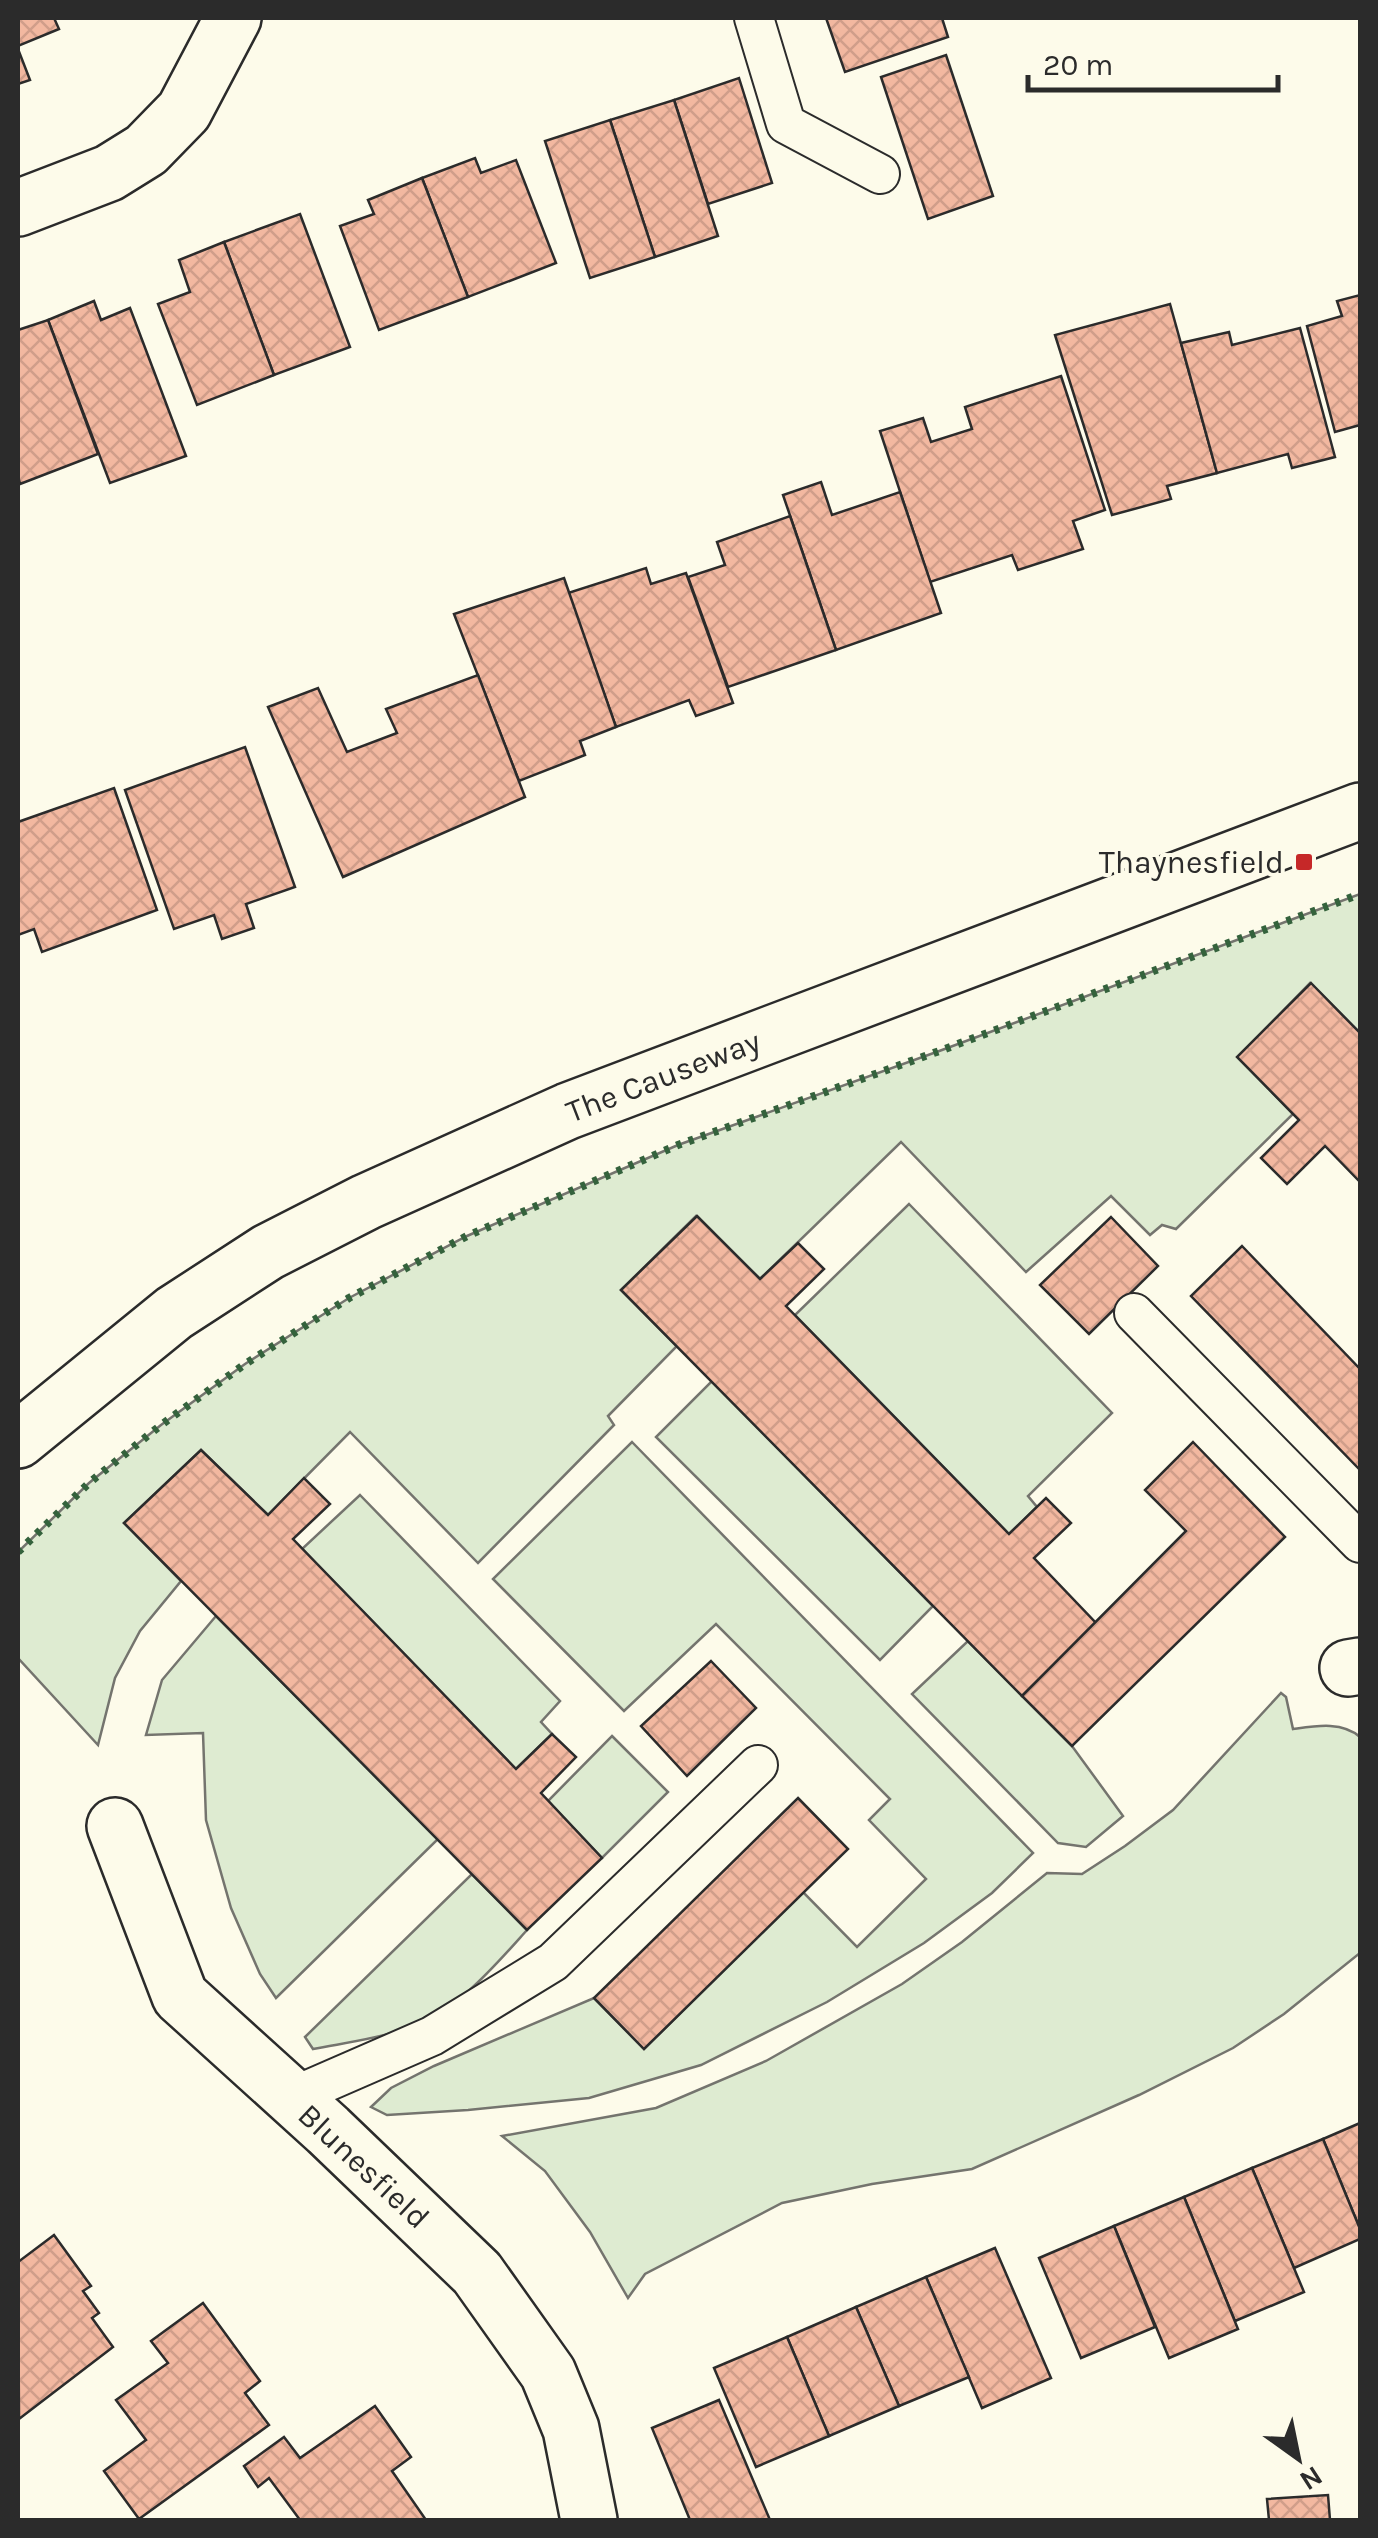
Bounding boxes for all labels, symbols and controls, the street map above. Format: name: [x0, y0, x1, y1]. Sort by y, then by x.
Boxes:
scale bar: [1028, 30, 1278, 92]
text: 20 m: [1043, 47, 1113, 83]
place label: Thaynesfield: [1099, 844, 1284, 881]
marker: Thaynesfield: [1293, 851, 1315, 873]
street label: The Causeway: [561, 1022, 766, 1130]
street label: Blunesfield: [290, 2096, 437, 2236]
north arrow: [1248, 2408, 1348, 2508]
text: N: [1294, 2459, 1329, 2498]

